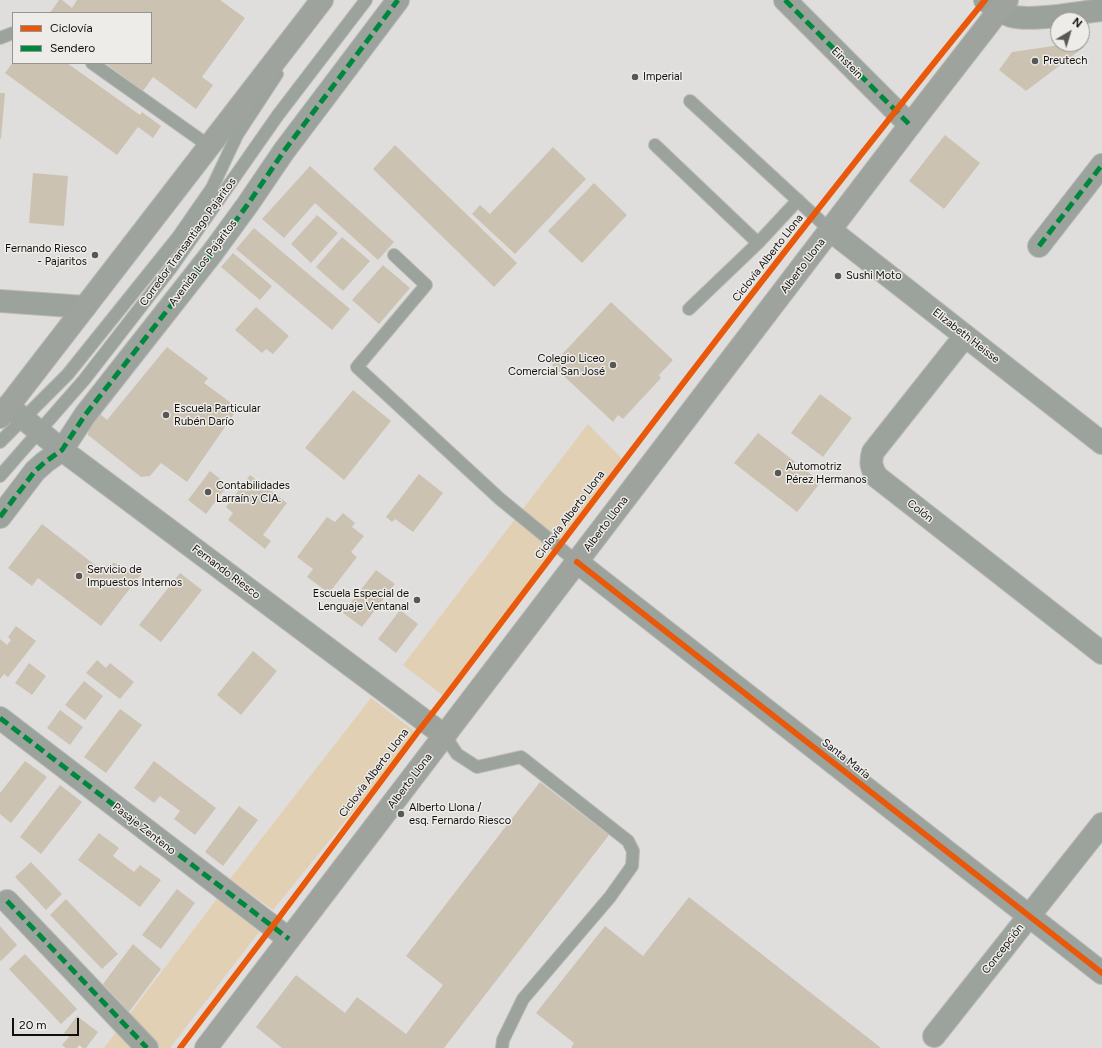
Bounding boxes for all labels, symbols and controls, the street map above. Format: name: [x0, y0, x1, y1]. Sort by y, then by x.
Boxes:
legend: [12, 12, 152, 64]
north arrow: [1050, 12, 1090, 52]
text: N: [1070, 15, 1084, 31]
text: Ciclovía: [50, 21, 93, 35]
text: Sendero: [50, 41, 95, 55]
street label: Einstein: [828, 44, 866, 82]
place label: Preutech: [1043, 54, 1087, 68]
marker: Preutech: [1030, 56, 1040, 66]
place label: Imperial: [643, 70, 682, 84]
marker: Imperial: [630, 72, 640, 82]
street label: Corredor Transantiago Pajaritos: [137, 175, 239, 309]
street label: Ciclovía Alberto Llona: [730, 212, 806, 304]
street label: Avenida Los Pajaritos: [166, 217, 240, 309]
street label: Alberto Llona: [778, 236, 828, 296]
place label: Fernando Riesco - Pajaritos: [5, 242, 87, 268]
marker: Fernando Riesco - Pajaritos: [90, 250, 100, 260]
place label: Sushi Moto: [846, 269, 902, 283]
marker: Sushi Moto: [833, 271, 843, 281]
street label: Elizabeth Heisse: [930, 306, 1002, 366]
place label: Colegio Liceo Comercial San José: [508, 352, 605, 378]
marker: Colegio Liceo Comercial San José: [608, 360, 618, 370]
place label: Escuela Particular Rubén Darío: [174, 402, 261, 428]
marker: Escuela Particular Rubén Darío: [161, 410, 171, 420]
place label: Automotriz Pérez Hermanos: [786, 460, 867, 486]
street label: Ciclovía Alberto Llona: [532, 468, 608, 562]
marker: Automotriz Pérez Hermanos: [773, 468, 783, 478]
place label: Contabilidades Larraín y CIA.: [216, 479, 290, 505]
marker: Contabilidades Larraín y CIA.: [203, 487, 213, 497]
street label: Alberto Llona: [581, 494, 631, 554]
street label: Colón: [904, 497, 936, 525]
street label: Fernando Riesco: [189, 542, 263, 602]
place label: Servicio de Impuestos Internos: [87, 563, 182, 589]
marker: Servicio de Impuestos Internos: [74, 571, 84, 581]
place label: Escuela Especial de Lenguaje Ventanal: [313, 587, 409, 613]
marker: Escuela Especial de Lenguaje Ventanal: [412, 595, 422, 605]
street label: Ciclovía Alberto Llona: [336, 726, 412, 820]
street label: Santa María: [819, 736, 873, 782]
street label: Alberto Llona: [385, 751, 435, 811]
street label: Pasaje Zenteno: [110, 800, 178, 858]
place label: Alberto Llona / esq. Fernardo Riesco: [409, 801, 511, 827]
marker: Alberto Llona / esq. Fernardo Riesco: [396, 809, 406, 819]
street label: Concepción: [979, 921, 1027, 977]
scale bar: [14, 1010, 81, 1036]
text: 20 m: [19, 1018, 47, 1032]

